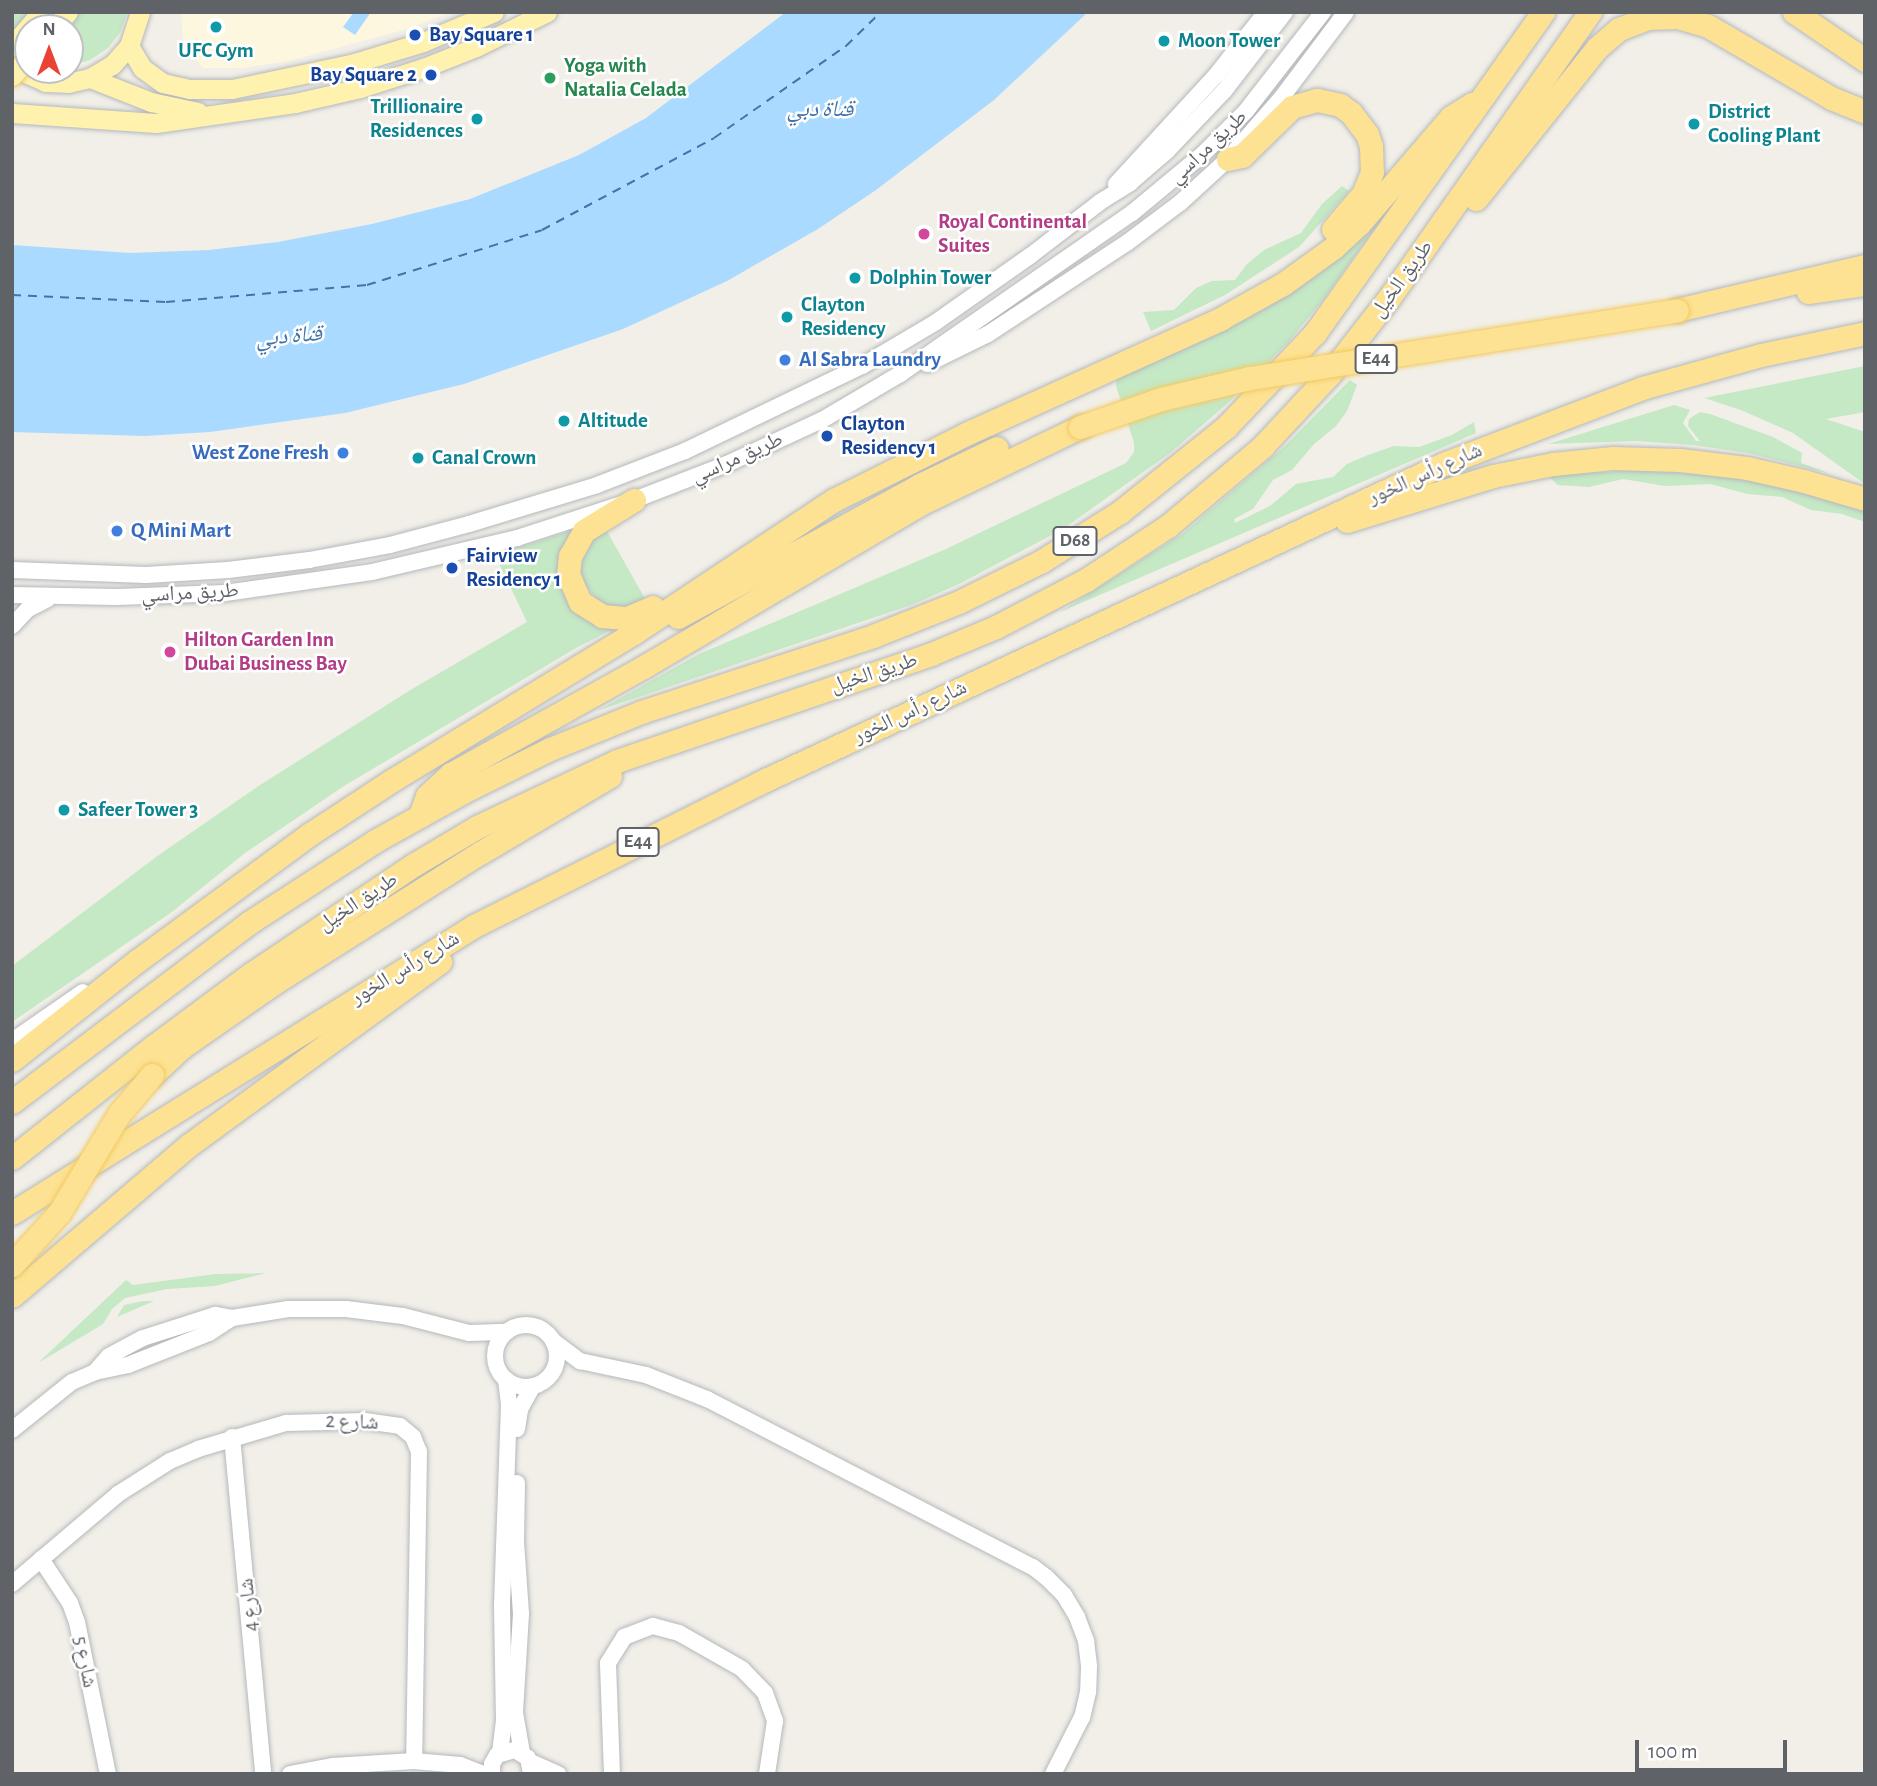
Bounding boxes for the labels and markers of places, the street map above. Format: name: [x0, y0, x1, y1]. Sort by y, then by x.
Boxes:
marker: UFC Gym: [208, 19, 224, 35]
place label: Bay Square 1: [429, 22, 534, 48]
marker: Bay Square 1: [407, 27, 423, 43]
place label: Moon Tower: [1178, 28, 1280, 54]
marker: Moon Tower: [1156, 33, 1172, 49]
place label: UFC Gym: [178, 38, 254, 64]
place label: Yoga with Natalia Celada: [564, 53, 687, 103]
place label: Bay Square 2: [310, 62, 417, 88]
marker: Bay Square 2: [423, 67, 439, 83]
marker: Yoga with Natalia Celada: [542, 70, 558, 86]
place label: Trillionaire Residences: [370, 94, 463, 144]
place label: District Cooling Plant: [1708, 99, 1820, 149]
marker: Trillionaire Residences: [469, 111, 485, 127]
marker: District Cooling Plant: [1686, 116, 1702, 132]
place label: Royal Continental Suites: [938, 209, 1087, 259]
marker: Royal Continental Suites: [916, 226, 932, 242]
place label: Dolphin Tower: [869, 265, 991, 291]
marker: Dolphin Tower: [847, 270, 863, 286]
place label: Clayton Residency: [801, 292, 886, 342]
marker: Clayton Residency: [779, 309, 795, 325]
place label: Al Sabra Laundry: [799, 347, 941, 373]
marker: Al Sabra Laundry: [777, 352, 793, 368]
place label: Altitude: [578, 408, 648, 434]
place label: Clayton Residency 1: [841, 411, 936, 461]
marker: Altitude: [556, 413, 572, 429]
marker: Clayton Residency 1: [819, 428, 835, 444]
place label: West Zone Fresh: [192, 440, 329, 466]
marker: West Zone Fresh: [335, 445, 351, 461]
place label: Canal Crown: [432, 445, 536, 471]
marker: Canal Crown: [410, 450, 426, 466]
place label: Q Mini Mart: [131, 518, 231, 544]
marker: Q Mini Mart: [109, 523, 125, 539]
place label: Fairview Residency 1: [466, 543, 561, 593]
marker: Fairview Residency 1: [444, 560, 460, 576]
place label: Hilton Garden Inn Dubai Business Bay: [184, 627, 347, 677]
marker: Hilton Garden Inn Dubai Business Bay: [162, 644, 178, 660]
place label: Safeer Tower 3: [78, 797, 198, 823]
marker: Safeer Tower 3: [56, 802, 72, 818]

